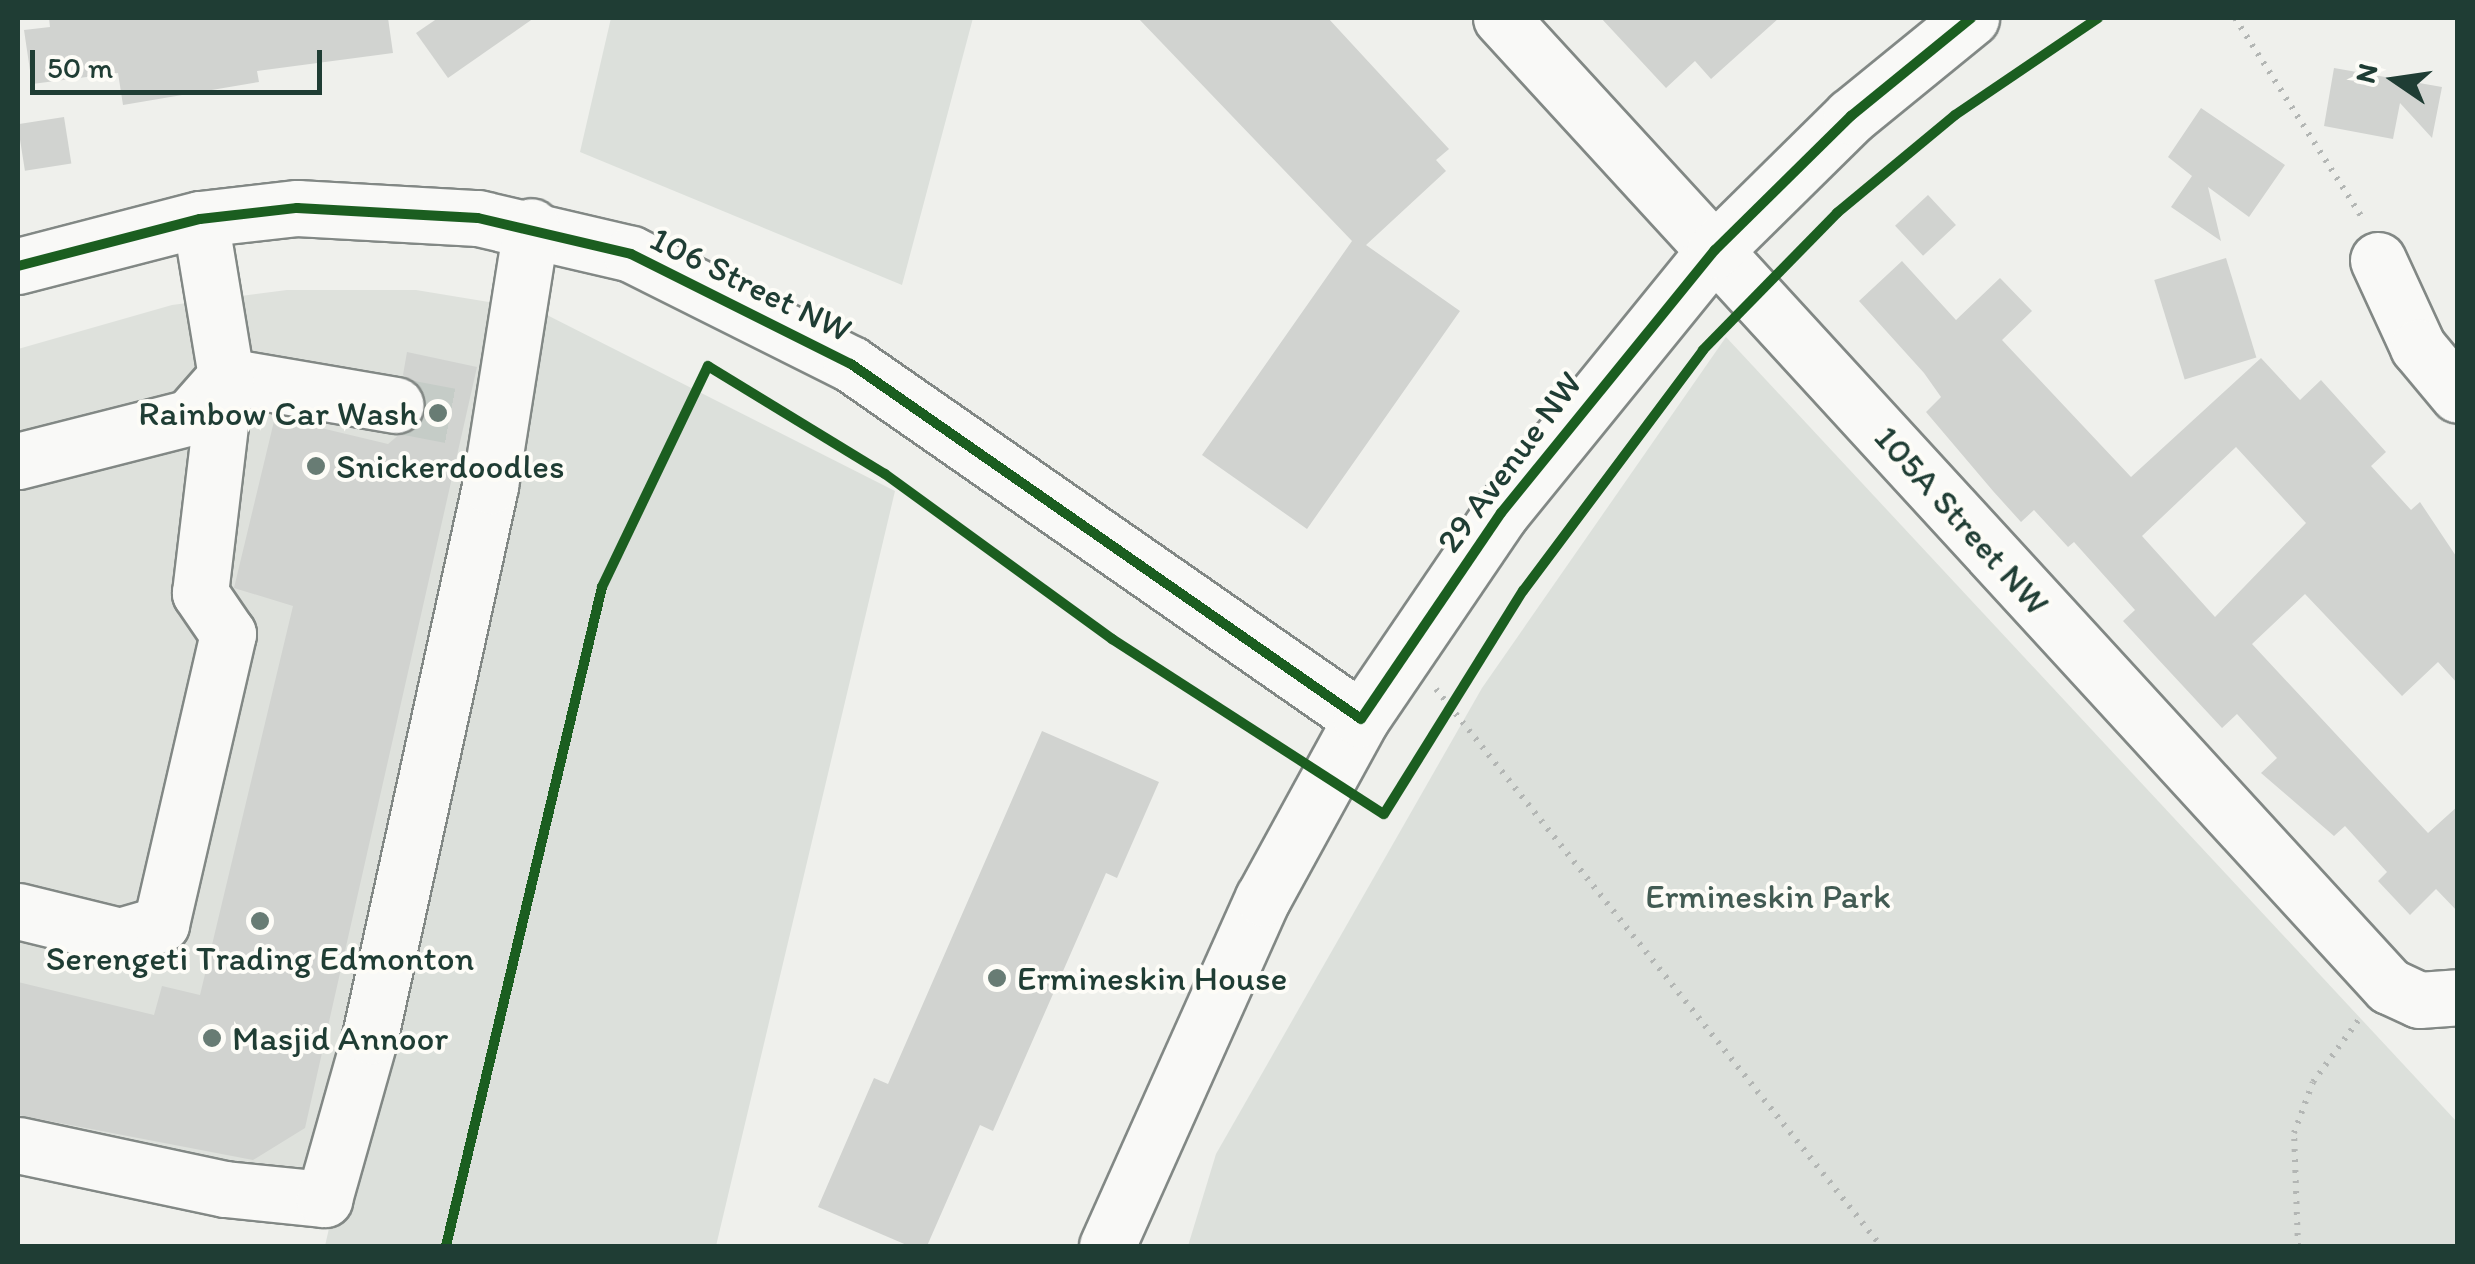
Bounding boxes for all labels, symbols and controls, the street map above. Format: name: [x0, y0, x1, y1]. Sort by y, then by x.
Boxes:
scale bar: [35, 30, 328, 92]
north arrow: [2345, 30, 2445, 130]
text: 50 m: [47, 49, 113, 86]
text: N: [2347, 60, 2384, 86]
street label: 106 Street NW: [644, 217, 858, 351]
street label: 29 Avenue NW: [1427, 363, 1591, 561]
place label: Rainbow Car Wash: [139, 392, 418, 434]
marker: Rainbow Car Wash: [427, 402, 449, 424]
street label: 105A Street NW: [1866, 417, 2058, 623]
place label: Snickerdoodles: [336, 445, 565, 487]
marker: Snickerdoodles: [305, 455, 327, 477]
park label: Ermineskin Park: [1645, 875, 1891, 917]
marker: Serengeti Trading Edmonton: [249, 910, 271, 932]
place label: Serengeti Trading Edmonton: [46, 937, 474, 979]
place label: Ermineskin House: [1017, 957, 1287, 999]
marker: Ermineskin House: [986, 967, 1008, 989]
place label: Masjid Annoor: [232, 1017, 448, 1059]
marker: Masjid Annoor: [201, 1027, 223, 1049]

